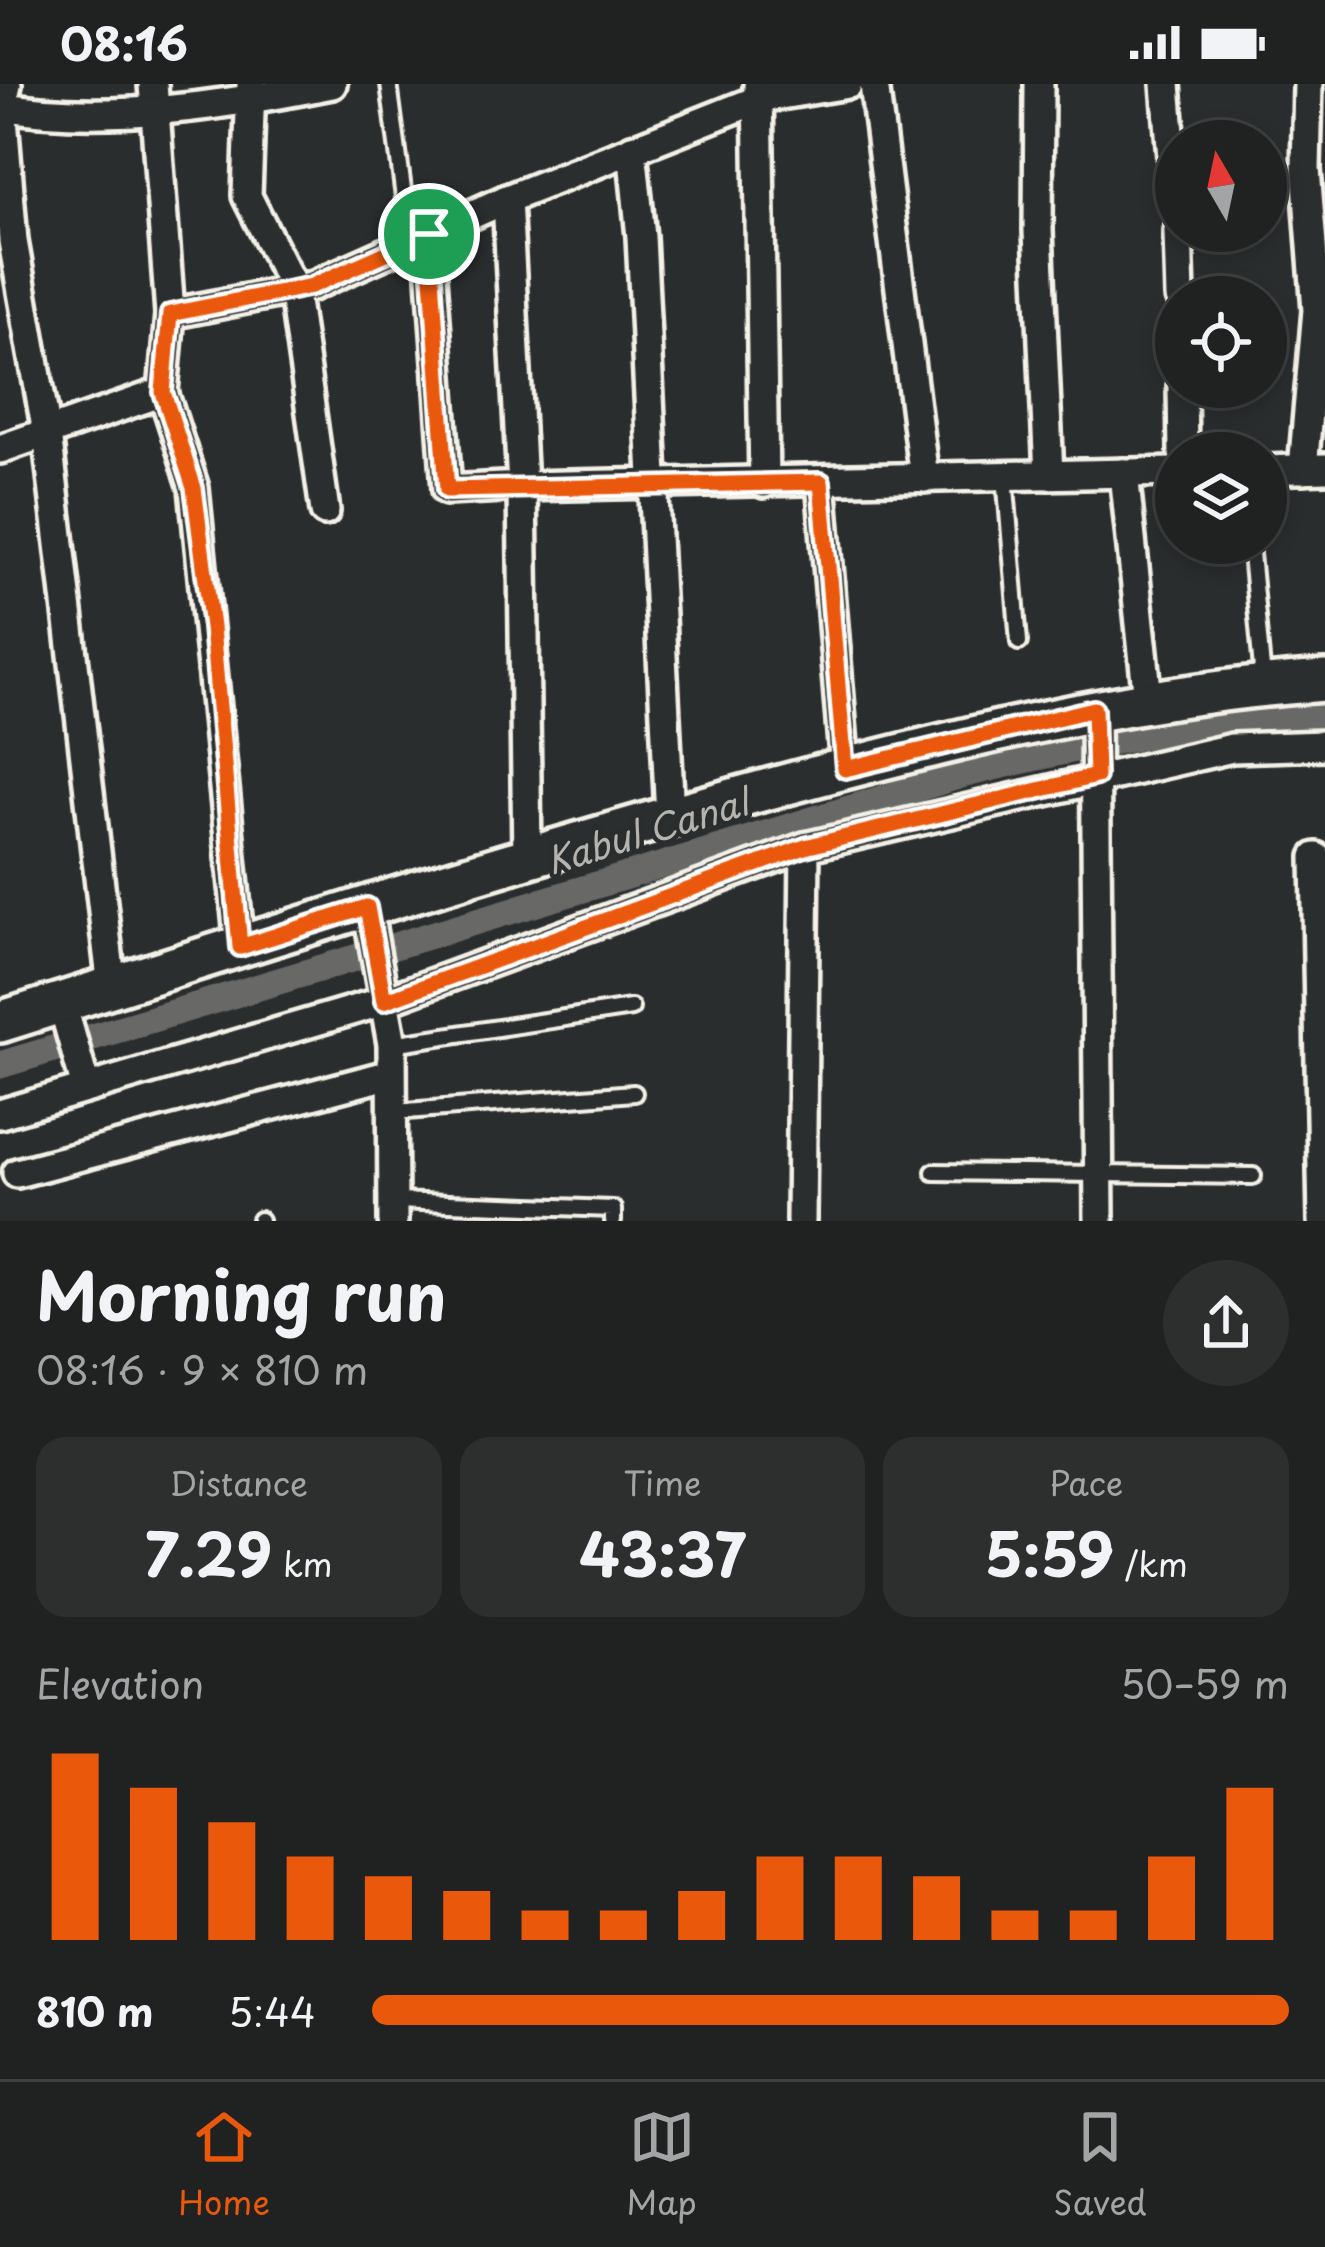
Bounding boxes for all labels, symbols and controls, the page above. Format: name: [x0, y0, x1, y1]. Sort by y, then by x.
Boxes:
text: 08:16: [60, 8, 188, 76]
north arrow: [1155, 120, 1287, 252]
map controls: [1155, 120, 1287, 564]
pin: [378, 183, 480, 285]
icon: arrive: [396, 201, 462, 267]
button: locate: [1155, 276, 1287, 408]
button: layers: [1155, 432, 1287, 564]
water label: Kabul Canal: [538, 772, 759, 887]
text: Morning run: [36, 1244, 446, 1343]
button: share: [1163, 1260, 1289, 1386]
text: 08:16 · 9 × 810 m: [36, 1339, 368, 1398]
text: Distance: [170, 1457, 308, 1507]
text: Time: [624, 1457, 701, 1507]
text: Pace: [1049, 1457, 1123, 1507]
text: 7.29: [145, 1507, 272, 1597]
text: 43:37: [579, 1507, 746, 1597]
text: 5:59: [984, 1507, 1114, 1597]
text: km: [272, 1538, 333, 1588]
text: /km: [1114, 1538, 1188, 1588]
text: Elevation: [36, 1653, 204, 1712]
text: 50–59 m: [1120, 1653, 1289, 1712]
text: 810 m: [36, 1981, 153, 2040]
text: 5:44: [228, 1981, 316, 2040]
tab: Home: [178, 2104, 270, 2226]
tab: Map: [626, 2104, 697, 2226]
tab: Saved: [1053, 2104, 1147, 2226]

